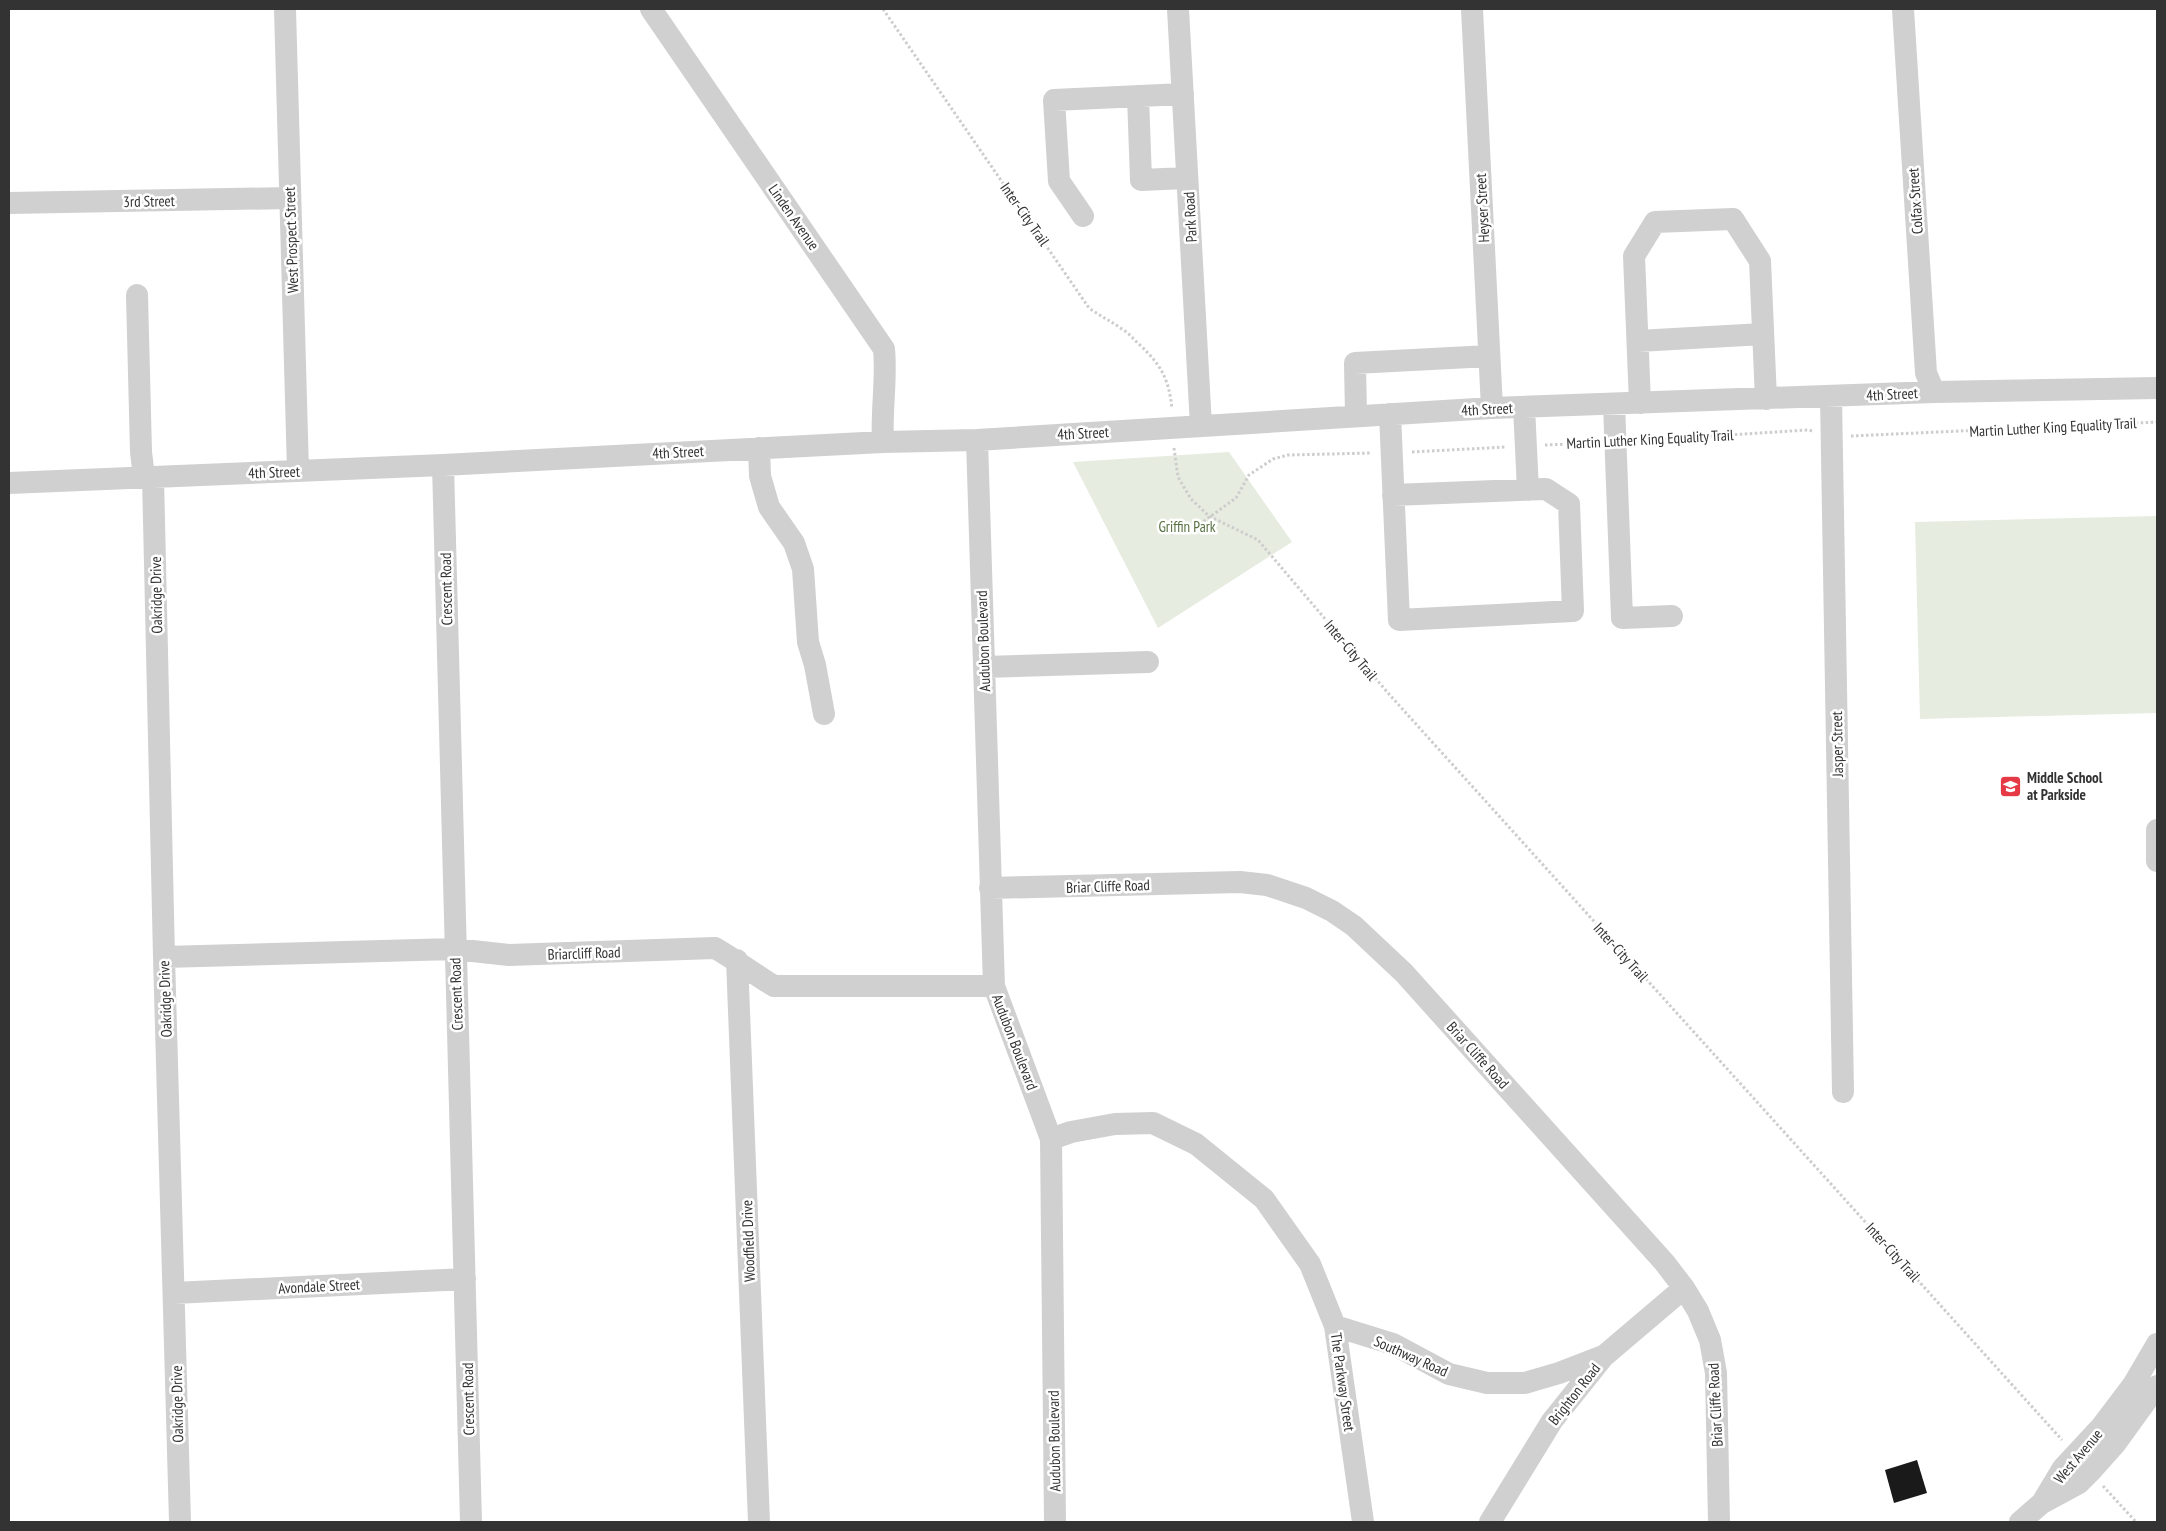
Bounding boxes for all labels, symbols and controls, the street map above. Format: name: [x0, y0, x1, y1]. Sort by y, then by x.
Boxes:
street label: Colfax Street: [1903, 167, 1927, 235]
street label: Heyser Street: [1471, 173, 1493, 243]
street label: Inter-City Trail: [996, 179, 1054, 250]
street label: Linden Avenue: [764, 180, 824, 254]
street label: West Prospect Street: [280, 186, 302, 294]
street label: 3rd Street: [123, 191, 175, 211]
street label: Park Road: [1179, 191, 1201, 243]
street label: 4th Street: [1866, 383, 1918, 405]
street label: 4th Street: [1461, 398, 1513, 420]
street label: Martin Luther King Equality Trail: [1969, 413, 2138, 441]
street label: 4th Street: [1057, 422, 1109, 444]
street label: Martin Luther King Equality Trail: [1566, 425, 1735, 453]
street label: 4th Street: [652, 441, 704, 463]
street label: 4th Street: [248, 462, 300, 482]
park label: Griffin Park: [1158, 517, 1216, 536]
street label: Crescent Road: [436, 552, 456, 626]
street label: Oakridge Drive: [146, 556, 166, 634]
street label: Audubon Boulevard: [972, 590, 994, 692]
street label: Inter-City Trail: [1320, 616, 1382, 685]
street label: Jasper Street: [1827, 711, 1847, 778]
place label: Middle School at Parkside: [2027, 768, 2103, 804]
school or university icon: Middle School at Parkside: [1999, 774, 2023, 798]
street label: Briar Cliffe Road: [1066, 875, 1150, 897]
street label: Inter-City Trail: [1589, 918, 1653, 986]
street label: Briarcliff Road: [547, 942, 621, 964]
street label: Crescent Road: [445, 957, 467, 1031]
street label: Oakridge Drive: [154, 960, 176, 1038]
street label: Audubon Boulevard: [988, 991, 1042, 1093]
street label: Briar Cliffe Road: [1443, 1017, 1513, 1093]
street label: Woodfield Drive: [737, 1200, 759, 1282]
street label: Inter-City Trail: [1861, 1218, 1925, 1286]
street label: Avondale Street: [278, 1274, 360, 1298]
street label: Southway Road: [1371, 1331, 1451, 1381]
street label: The Parkway Street: [1327, 1332, 1359, 1432]
street label: Brighton Road: [1544, 1359, 1604, 1429]
street label: Crescent Road: [458, 1362, 478, 1436]
street label: Briar Cliffe Road: [1703, 1363, 1727, 1447]
street label: Oakridge Drive: [167, 1365, 187, 1443]
street label: Audubon Boulevard: [1044, 1390, 1064, 1492]
street label: West Avenue: [2050, 1425, 2106, 1487]

